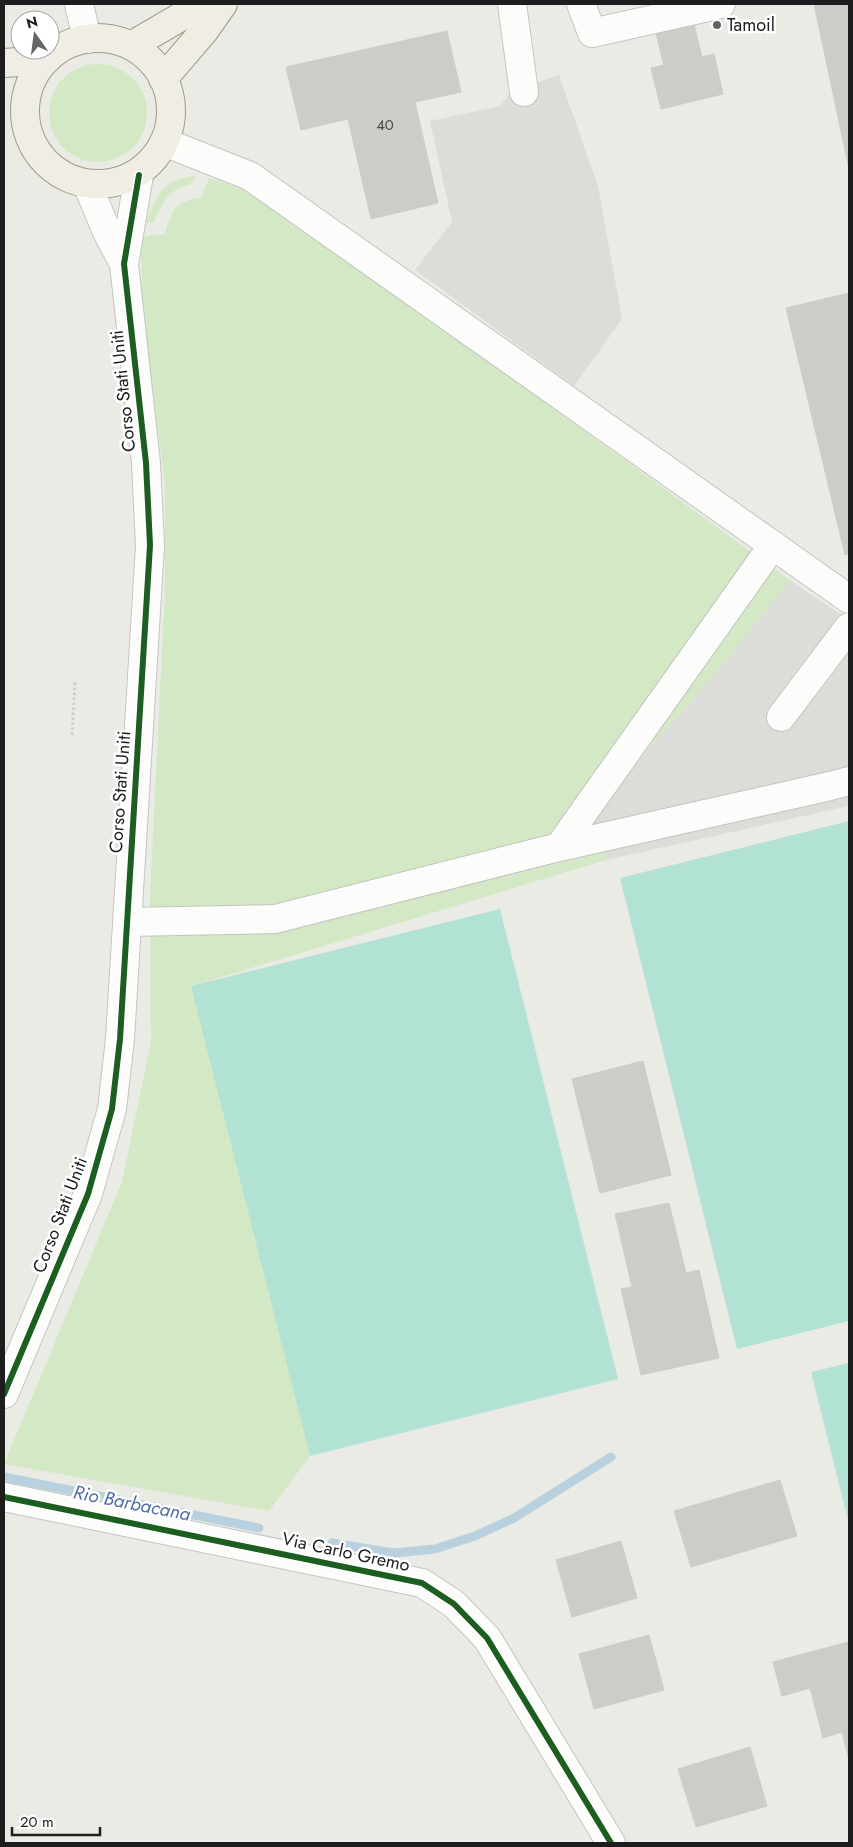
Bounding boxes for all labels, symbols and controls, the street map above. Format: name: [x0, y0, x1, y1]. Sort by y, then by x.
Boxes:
north arrow: [10, 10, 60, 60]
text: N: [24, 11, 40, 33]
place label: Tamoil: [727, 12, 775, 38]
marker: Tamoil: [711, 19, 723, 31]
house number: 40: [376, 114, 394, 136]
street label: Corso Stati Uniti: [104, 329, 142, 453]
street label: Corso Stati Uniti: [103, 730, 137, 854]
street label: Corso Stati Uniti: [26, 1153, 94, 1277]
water label: Rio Barbacana: [71, 1478, 193, 1528]
street label: Via Carlo Gremo: [280, 1526, 413, 1578]
scale bar: [12, 1804, 100, 1836]
text: 20 m: [20, 1811, 54, 1833]

